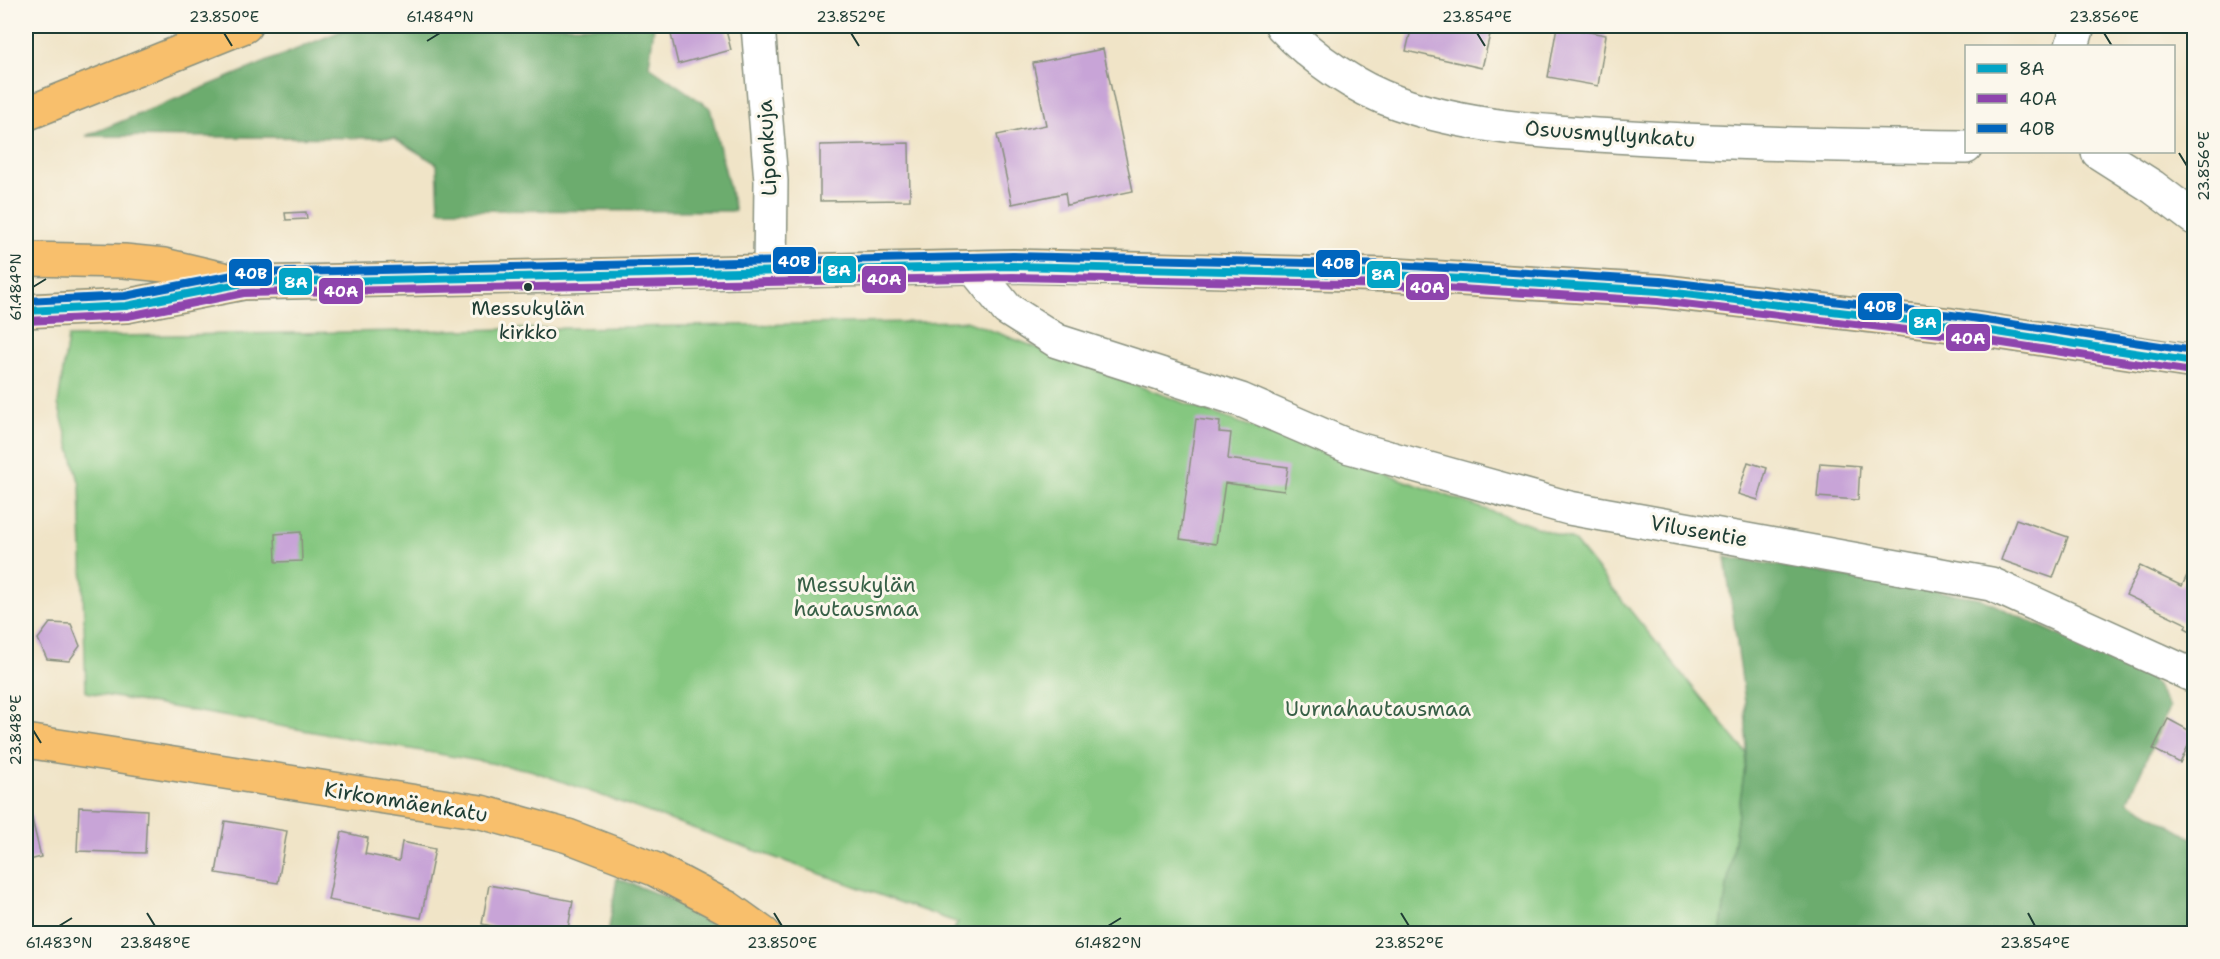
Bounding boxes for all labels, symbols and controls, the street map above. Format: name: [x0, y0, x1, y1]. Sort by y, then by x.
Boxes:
text: 23.850°E: [189, 7, 259, 27]
text: 61.484°N: [406, 7, 474, 27]
text: 23.852°E: [816, 7, 886, 27]
text: 23.854°E: [1442, 7, 1512, 27]
text: 23.856°E: [2069, 7, 2139, 27]
legend: [1965, 45, 2175, 153]
text: 8A: [2019, 57, 2045, 81]
text: 40A: [2019, 87, 2057, 111]
street label: Liponkuja: [750, 99, 784, 197]
street label: Osuusmyllynkatu: [1524, 114, 1696, 154]
text: 40B: [2019, 117, 2055, 141]
text: 23.856°E: [2194, 131, 2214, 201]
line badge: 40B: [772, 246, 817, 275]
line badge: 40B: [1315, 249, 1361, 278]
text: 40B: [778, 251, 810, 272]
text: 61.484°N: [6, 253, 26, 321]
text: 40B: [1322, 253, 1354, 274]
line badge: 8A: [822, 255, 857, 284]
line badge: 40B: [228, 258, 273, 287]
text: 8A: [827, 260, 851, 281]
line badge: 8A: [1366, 260, 1401, 289]
text: 40B: [235, 263, 267, 284]
text: 8A: [1371, 264, 1395, 285]
line badge: 40A: [861, 265, 907, 294]
line badge: 8A: [278, 267, 313, 296]
text: 40A: [867, 269, 901, 290]
text: 8A: [284, 272, 308, 293]
line badge: 40A: [1405, 273, 1450, 301]
line badge: 40A: [318, 277, 364, 305]
text: 40A: [1410, 277, 1444, 298]
text: 40A: [324, 281, 358, 302]
marker: Messukylän kirkko: [522, 281, 534, 293]
line badge: 40B: [1857, 292, 1903, 321]
place label: Messukylän kirkko: [471, 295, 585, 345]
text: 40B: [1864, 296, 1896, 317]
line badge: 8A: [1908, 308, 1942, 336]
text: 8A: [1913, 312, 1937, 333]
line badge: 40A: [1945, 323, 1991, 352]
text: 40A: [1951, 328, 1985, 349]
street label: Vilusentie: [1648, 509, 1750, 553]
park label: Messukylän hautausmaa: [793, 571, 919, 623]
text: 23.848°E: [6, 695, 26, 765]
park label: Uurnahautausmaa: [1285, 695, 1471, 723]
street label: Kirkonmäenkatu: [322, 775, 490, 829]
text: 61.483°N: [25, 933, 93, 953]
text: 23.848°E: [120, 933, 190, 953]
text: 23.850°E: [747, 933, 817, 953]
text: 61.482°N: [1074, 933, 1142, 953]
text: 23.852°E: [1374, 933, 1444, 953]
text: 23.854°E: [2000, 933, 2070, 953]

